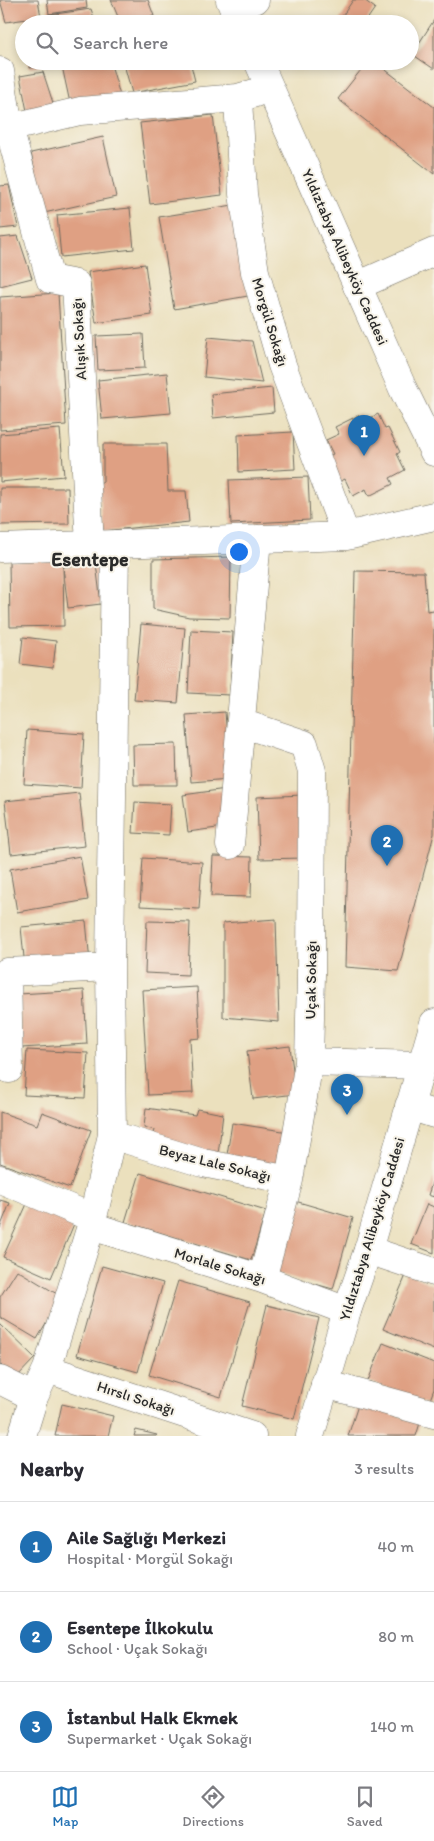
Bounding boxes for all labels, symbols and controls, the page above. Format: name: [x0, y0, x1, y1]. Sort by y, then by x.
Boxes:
search box: [15, 15, 419, 70]
icon: search: [33, 29, 61, 57]
text: Search here: [73, 31, 168, 54]
street label: Yıldıztabya Alibeyköy Caddesi: [298, 166, 392, 348]
street label: Morgül Sokağı: [248, 275, 292, 369]
street label: Alışık Sokağı: [68, 298, 90, 380]
pin: 1: [348, 415, 380, 456]
your location: [226, 539, 252, 565]
district label: Esentepe: [51, 547, 129, 572]
pin: 2: [371, 825, 403, 866]
street label: Uçak Sokağı: [301, 940, 321, 1020]
pin: 3: [331, 1074, 363, 1115]
street label: Yıldıztabya Alibeyköy Caddesi: [335, 1135, 409, 1323]
street label: Beyaz Lale Sokağı: [157, 1140, 273, 1186]
street label: Morlale Sokağı: [172, 1244, 268, 1288]
street label: Hırslı Sokağı: [95, 1377, 177, 1419]
text: Nearby: [20, 1456, 84, 1481]
text: 3 results: [354, 1459, 414, 1478]
text: Aile Sağlığı Merkezi: [67, 1526, 226, 1549]
text: 1: [32, 1537, 40, 1556]
text: 40 m: [377, 1537, 414, 1556]
text: Hospital · Morgül Sokağı: [67, 1549, 233, 1568]
text: Esentepe İlkokulu: [67, 1616, 213, 1639]
text: 2: [32, 1627, 40, 1646]
text: 80 m: [378, 1627, 414, 1646]
text: School · Uçak Sokağı: [67, 1639, 208, 1658]
text: İstanbul Halk Ekmek: [67, 1706, 238, 1729]
text: 3: [32, 1717, 40, 1736]
text: 140 m: [370, 1717, 414, 1736]
text: Supermarket · Uçak Sokağı: [67, 1729, 252, 1748]
tab: Map: [51, 1783, 79, 1830]
tab: Directions: [182, 1783, 244, 1830]
tab: Saved: [347, 1783, 383, 1830]

